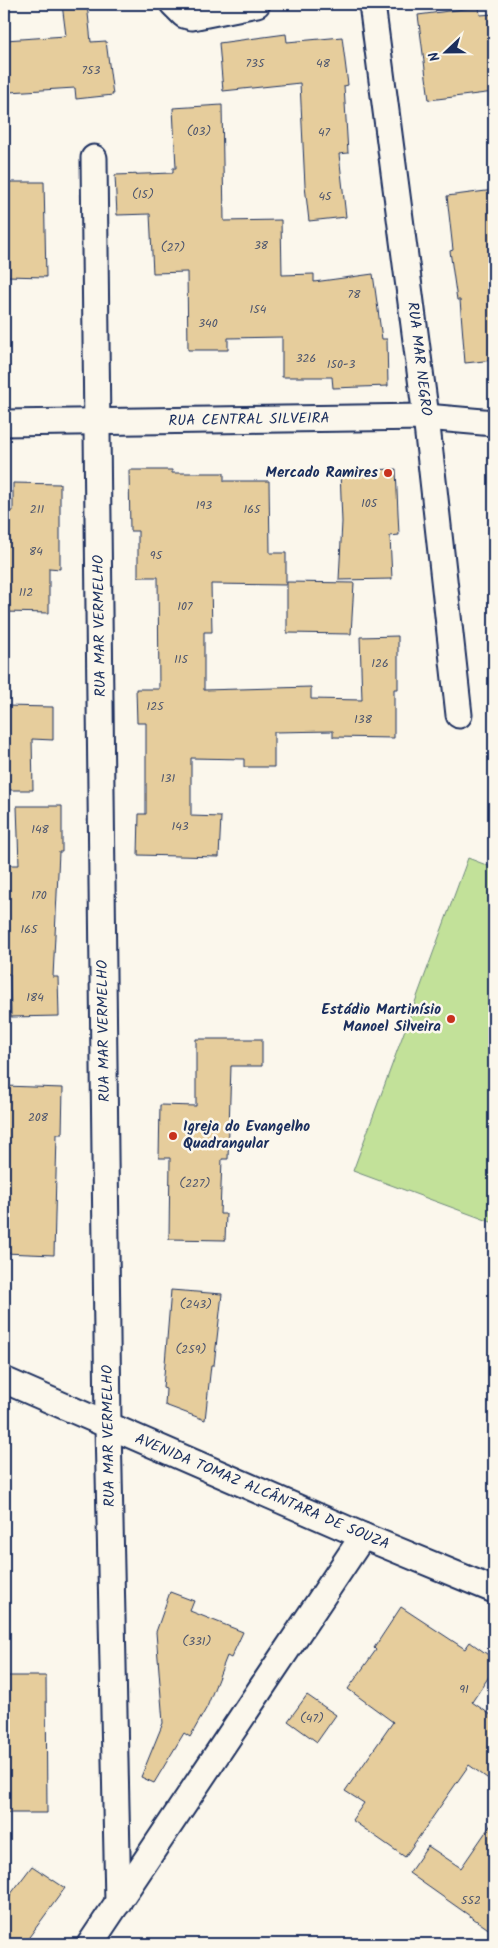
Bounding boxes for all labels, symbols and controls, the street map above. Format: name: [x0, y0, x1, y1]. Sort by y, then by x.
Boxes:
north arrow: [420, 28, 470, 78]
text: N: [423, 48, 447, 65]
house number: 735: [246, 54, 266, 73]
house number: 48: [316, 54, 331, 73]
house number: 753: [82, 61, 101, 80]
house number: (03): [187, 122, 211, 141]
house number: 47: [318, 123, 331, 142]
house number: (15): [132, 185, 154, 204]
house number: 45: [318, 187, 333, 206]
house number: 38: [254, 236, 269, 255]
house number: (27): [161, 238, 185, 257]
house number: 78: [348, 285, 361, 304]
house number: 154: [250, 300, 267, 319]
street label: RUA MAR NEGRO: [400, 301, 438, 417]
house number: 340: [198, 314, 218, 333]
house number: 326: [296, 349, 316, 368]
house number: 150-3: [327, 355, 355, 374]
street label: RUA CENTRAL SILVEIRA: [168, 407, 330, 433]
place label: Mercado Ramires: [266, 461, 378, 485]
marker: Mercado Ramires: [382, 467, 394, 479]
house number: 105: [361, 494, 379, 513]
house number: 193: [196, 496, 212, 515]
house number: 211: [30, 500, 44, 519]
house number: 165: [244, 500, 262, 519]
house number: 84: [29, 542, 43, 561]
house number: 95: [150, 546, 164, 565]
street label: RUA MAR VERMELHO: [87, 555, 113, 697]
house number: 112: [19, 583, 33, 602]
house number: 107: [177, 597, 193, 616]
house number: 115: [174, 650, 190, 669]
house number: 126: [371, 654, 389, 673]
house number: 125: [146, 697, 165, 716]
house number: 138: [354, 710, 373, 729]
house number: 131: [161, 769, 175, 788]
house number: 143: [171, 817, 189, 836]
house number: 148: [31, 820, 50, 839]
house number: 170: [31, 886, 47, 905]
house number: 165: [21, 920, 39, 939]
street label: RUA MAR VERMELHO: [91, 960, 117, 1102]
house number: 184: [26, 988, 44, 1007]
place label: Estádio Martinísio Manoel Silveira: [322, 998, 441, 1039]
marker: Estádio Martinísio Manoel Silveira: [445, 1013, 457, 1025]
house number: 208: [28, 1108, 49, 1127]
place label: Igreja do Evangelho Quadrangular: [183, 1115, 310, 1156]
marker: Igreja do Evangelho Quadrangular: [167, 1130, 179, 1142]
house number: (227): [179, 1174, 211, 1193]
house number: (243): [180, 1295, 212, 1314]
house number: (259): [175, 1340, 207, 1359]
street label: RUA MAR VERMELHO: [96, 1365, 122, 1507]
street label: AVENIDA TOMAZ ALCÂNTARA DE SOUZA: [131, 1427, 393, 1557]
house number: (331): [182, 1632, 212, 1651]
house number: 91: [459, 1680, 469, 1699]
house number: (47): [300, 1709, 324, 1728]
house number: 552: [461, 1891, 481, 1910]

